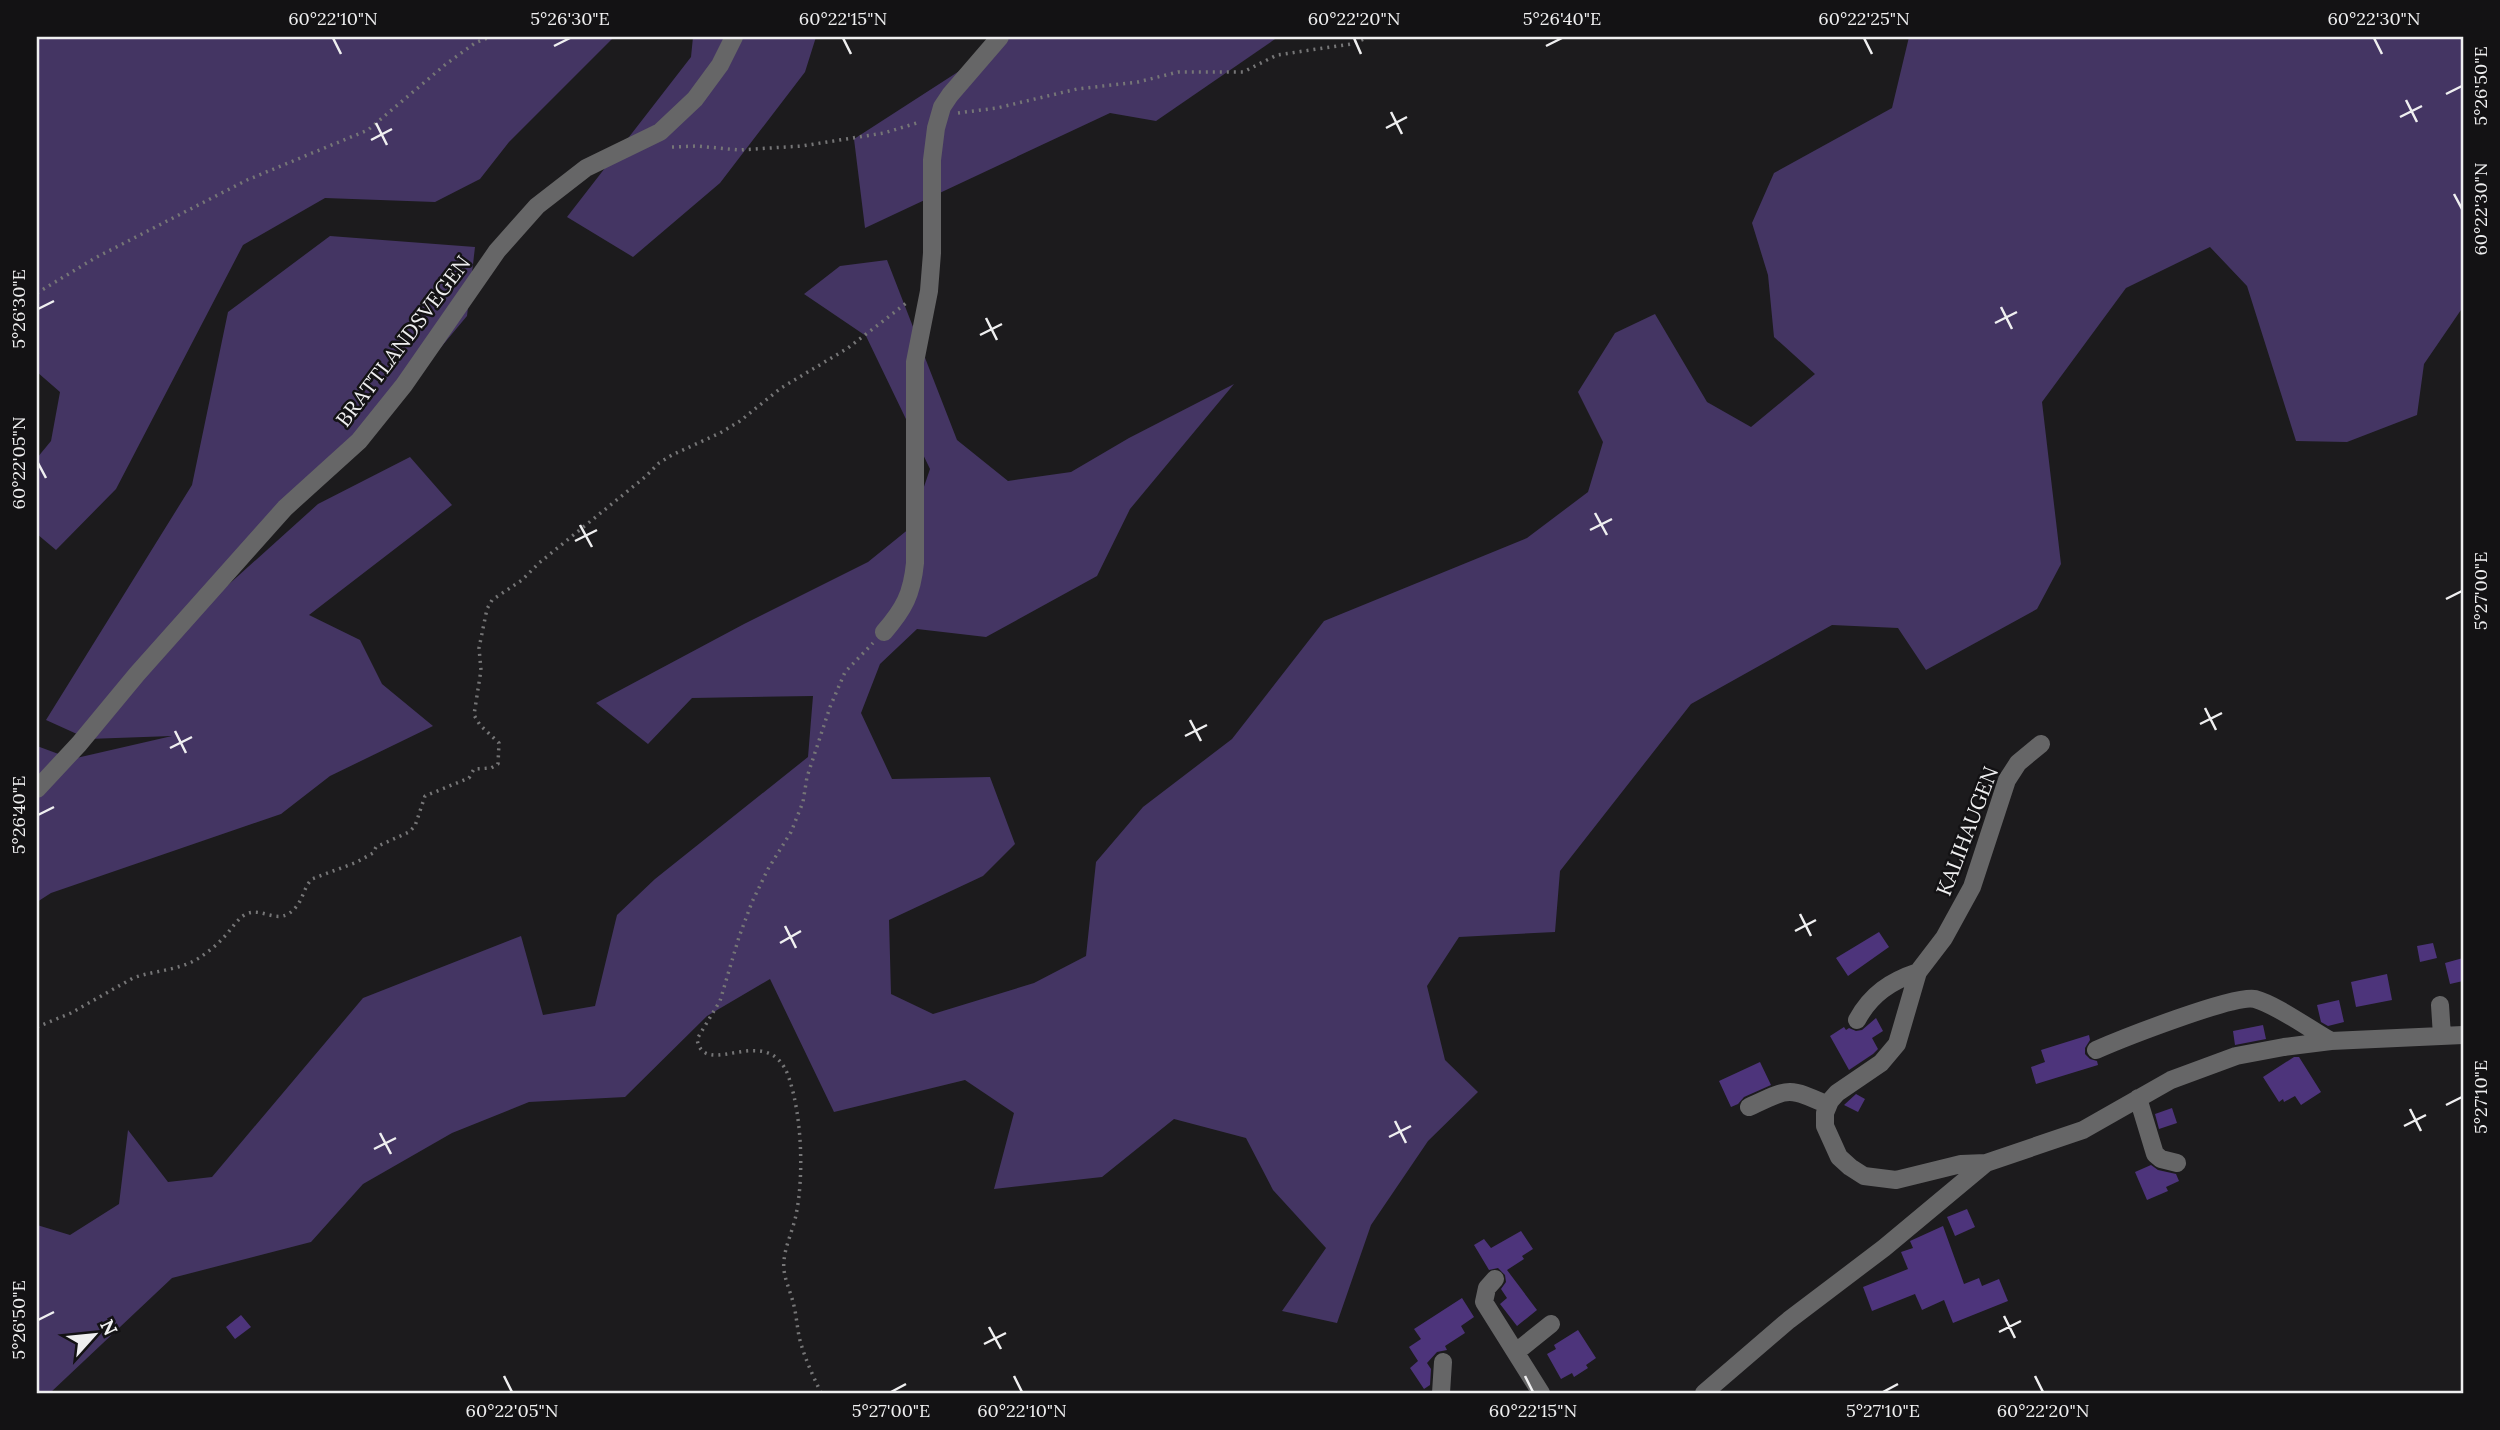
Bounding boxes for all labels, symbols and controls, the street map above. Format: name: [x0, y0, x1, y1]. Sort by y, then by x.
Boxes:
text: 60°22'10"N: [288, 7, 378, 30]
text: 5°26'30"E: [530, 7, 610, 30]
text: 60°22'15"N: [799, 7, 887, 30]
text: 60°22'20"N: [1308, 7, 1400, 30]
text: 5°26'40"E: [1523, 7, 1601, 30]
text: 60°22'25"N: [1818, 7, 1910, 30]
text: 60°22'30"N: [2327, 7, 2421, 30]
text: 5°26'50"E: [2469, 46, 2492, 126]
text: 60°22'30"N: [2469, 162, 2492, 256]
street label: BRATTLANDSVEGEN: [330, 250, 476, 432]
text: 5°26'30"E: [7, 269, 30, 349]
text: 60°22'05"N: [7, 417, 30, 509]
text: 5°27'00"E: [2469, 552, 2492, 630]
street label: KALIHAUGEN: [1930, 762, 2004, 900]
text: 5°26'40"E: [7, 776, 30, 854]
text: 5°27'10"E: [2469, 1060, 2492, 1134]
text: 5°26'50"E: [7, 1280, 30, 1360]
north arrow: [60, 1300, 130, 1370]
text: N: [95, 1315, 123, 1340]
text: 60°22'05"N: [466, 1399, 558, 1422]
text: 5°27'00"E: [852, 1399, 930, 1422]
text: 60°22'10"N: [977, 1399, 1067, 1422]
text: 60°22'15"N: [1489, 1399, 1577, 1422]
text: 5°27'10"E: [1846, 1399, 1920, 1422]
text: 60°22'20"N: [1997, 1399, 2089, 1422]

